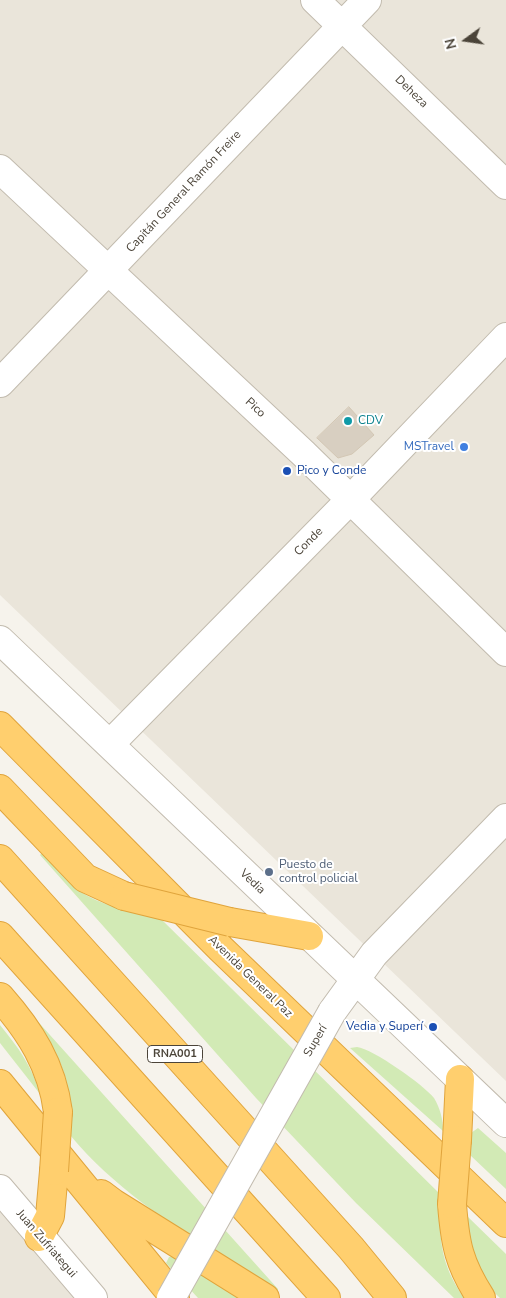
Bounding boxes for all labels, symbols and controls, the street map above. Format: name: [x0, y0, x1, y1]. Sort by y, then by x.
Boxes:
north arrow: [441, 15, 491, 65]
text: N: [440, 36, 461, 51]
street label: Deheza: [391, 73, 431, 111]
street label: Capitán General Ramón Freire: [124, 128, 244, 256]
street label: Pico: [242, 395, 268, 421]
place label: CDV: [358, 414, 383, 428]
marker: CDV: [342, 415, 354, 427]
place label: MSTravel: [404, 440, 454, 454]
marker: MSTravel: [458, 441, 470, 453]
place label: Pico y Conde: [297, 464, 366, 478]
marker: Pico y Conde: [281, 465, 293, 477]
street label: Conde: [292, 525, 326, 559]
place label: Puesto de control policial: [279, 858, 358, 886]
street label: Vedia: [236, 866, 268, 898]
marker: Puesto de control policial: [263, 866, 275, 878]
street label: Avenida General Paz: [205, 933, 295, 1021]
place label: Vedia y Superí: [346, 1020, 423, 1034]
marker: Vedia y Superí: [427, 1021, 439, 1033]
street label: Superí: [301, 1022, 331, 1060]
road number: RNA001: [148, 1046, 202, 1062]
street label: Juan Zufriategui: [13, 1207, 79, 1281]

